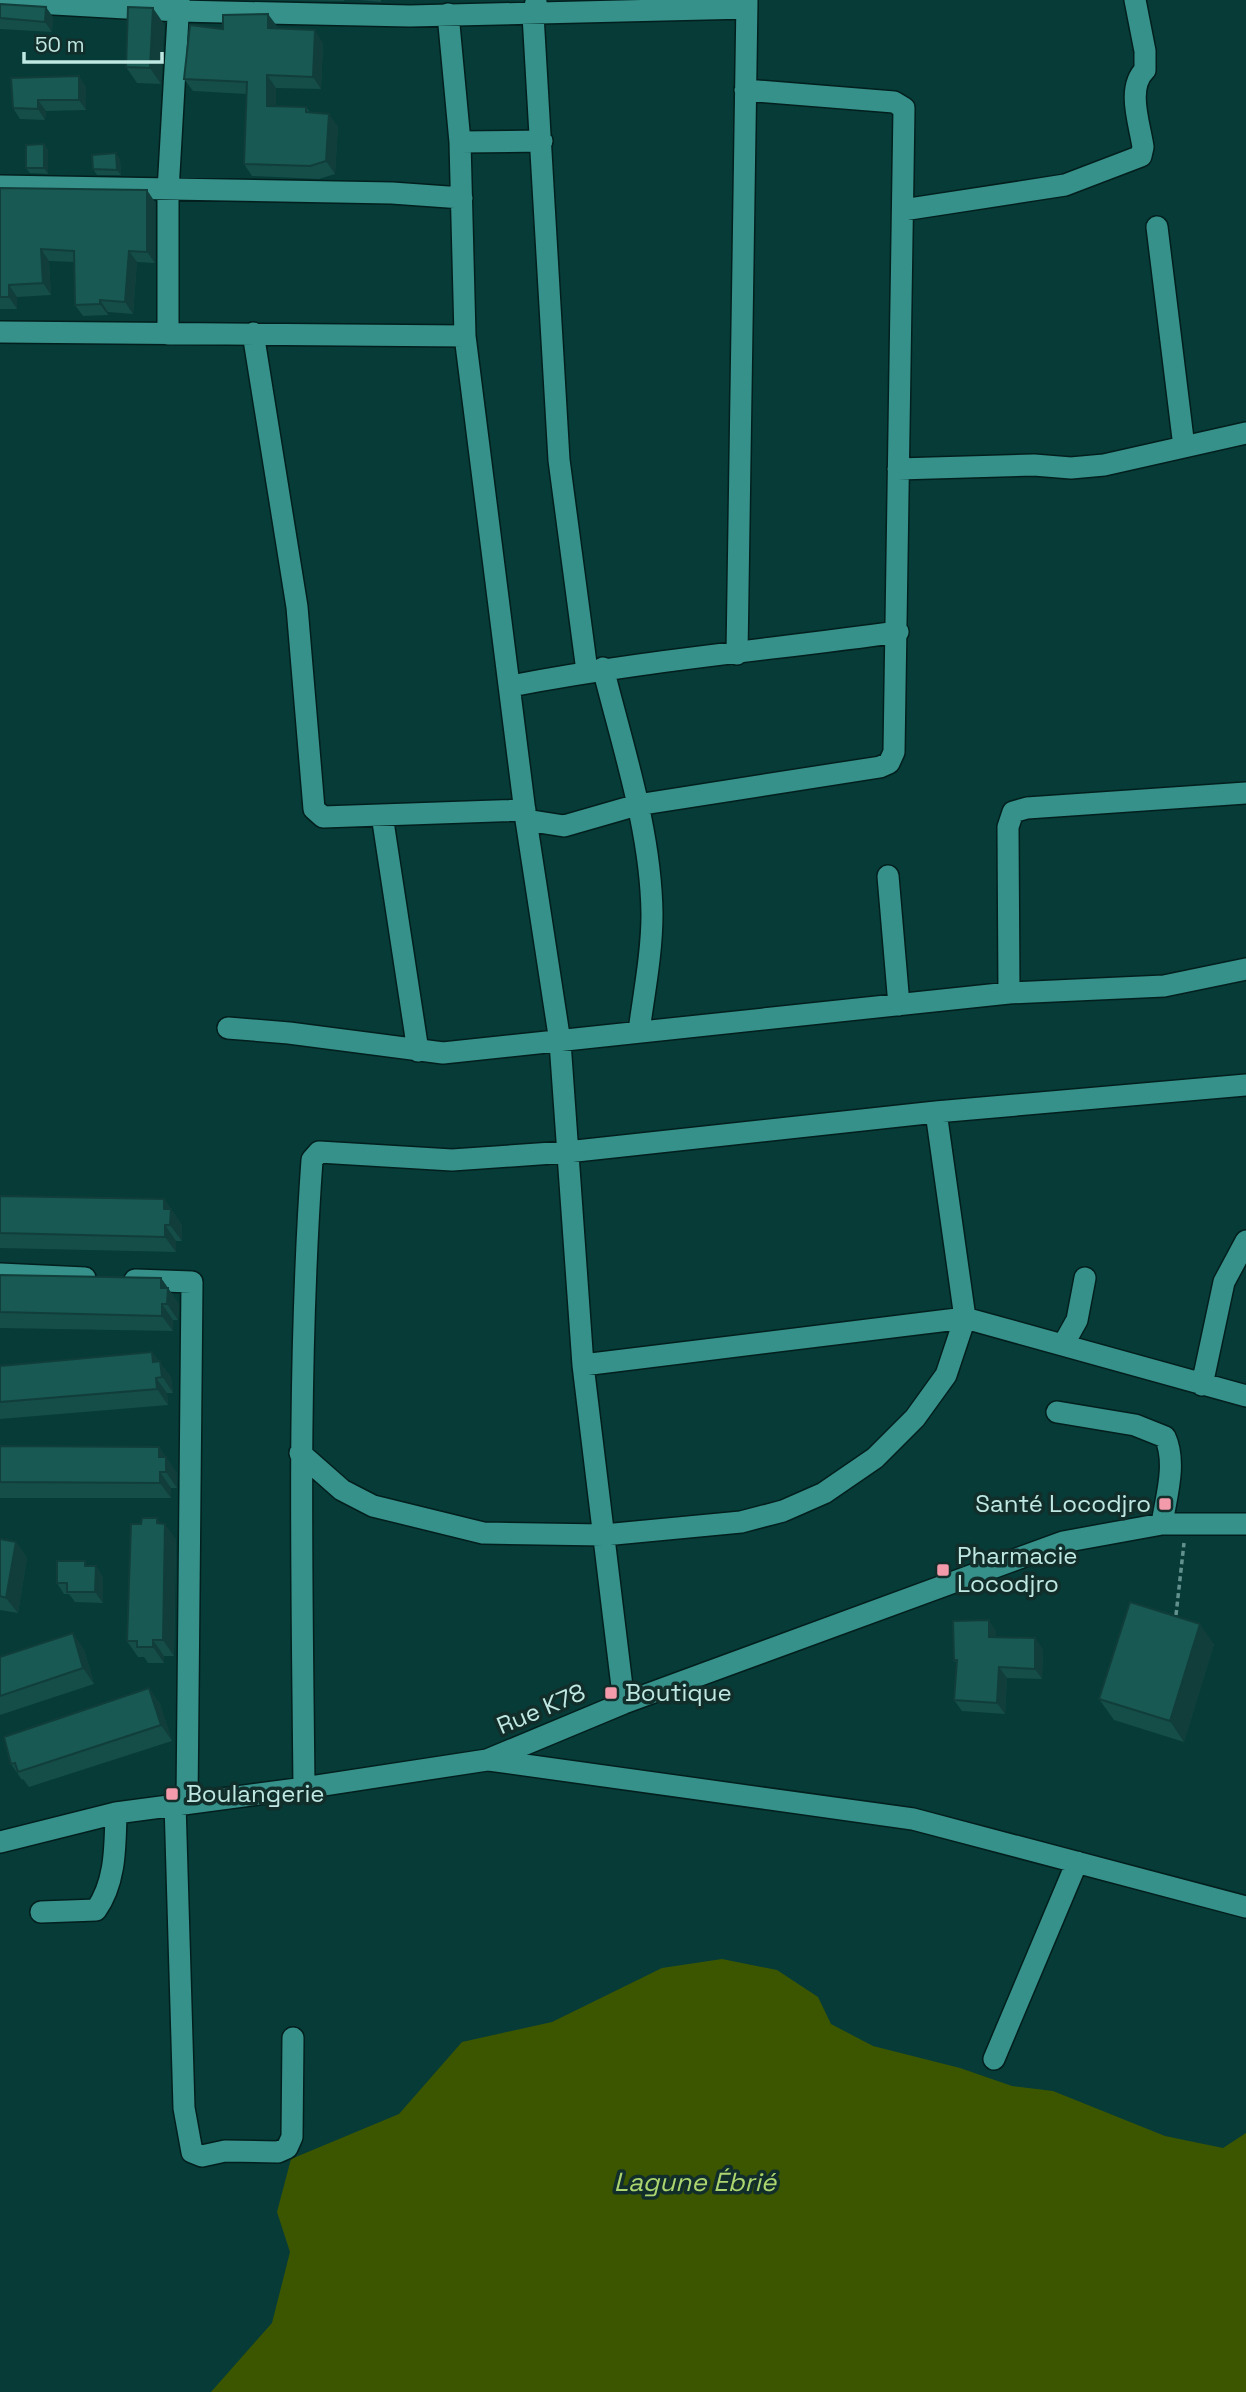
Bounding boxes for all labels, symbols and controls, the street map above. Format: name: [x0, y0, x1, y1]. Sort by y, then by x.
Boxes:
scale bar: [24, 21, 163, 65]
text: 50 m: [35, 31, 85, 58]
place label: Santé Locodjro: [975, 1488, 1151, 1519]
marker: Santé Locodjro: [1157, 1496, 1173, 1512]
place label: Pharmacie Locodjro: [957, 1540, 1078, 1599]
marker: Pharmacie Locodjro: [935, 1562, 951, 1578]
street label: Rue K78: [492, 1676, 590, 1741]
place label: Boutique: [625, 1677, 732, 1708]
marker: Boutique: [603, 1685, 619, 1701]
place label: Boulangerie: [186, 1778, 325, 1809]
marker: Boulangerie: [164, 1786, 180, 1802]
water label: Lagune Ébrié: [614, 2165, 778, 2199]

